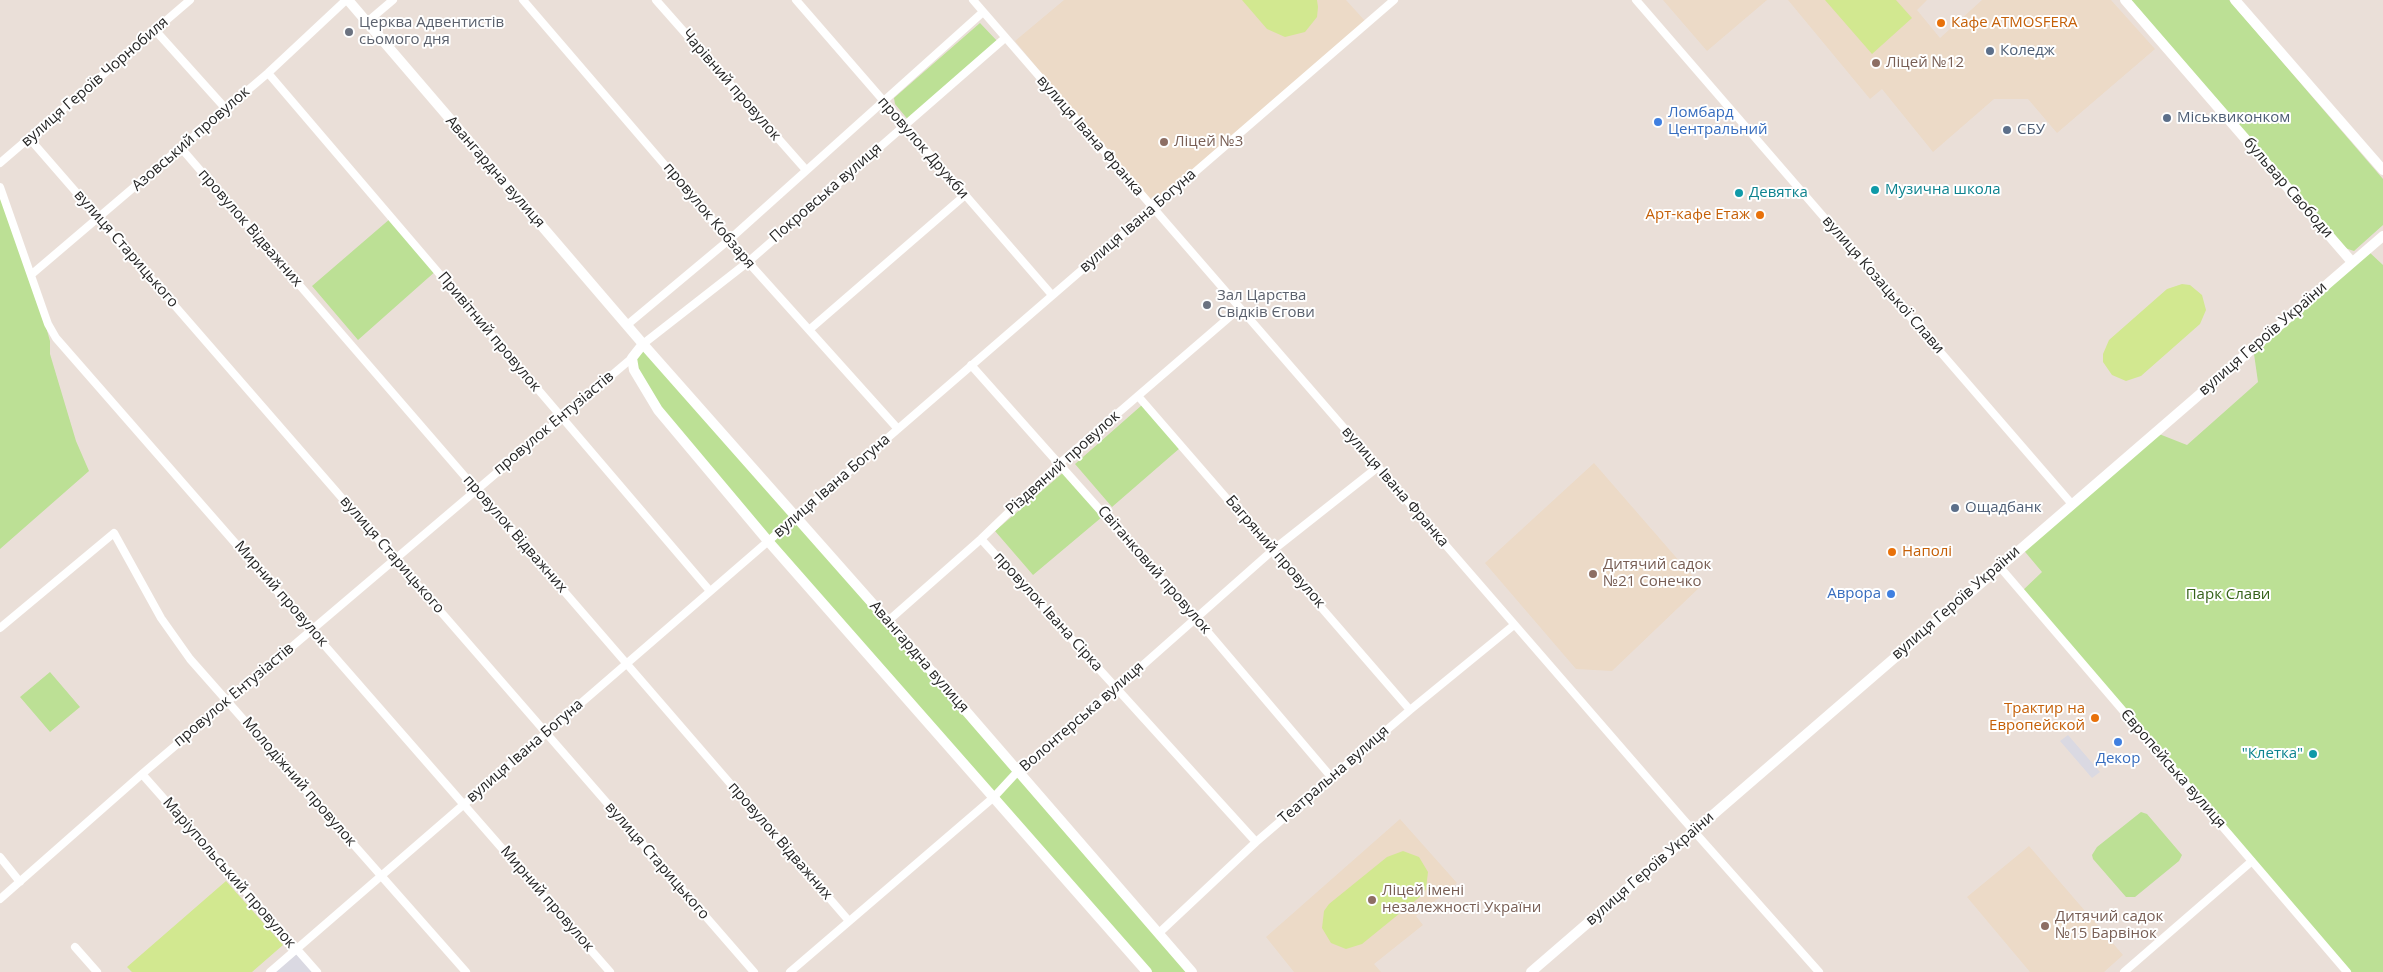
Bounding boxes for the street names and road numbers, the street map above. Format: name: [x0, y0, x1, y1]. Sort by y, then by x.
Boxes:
street label: вулиця Героїв Чорнобиля: [18, 13, 172, 151]
street label: Чарівний провулок: [678, 26, 784, 144]
street label: вулиця Івана Франка: [1033, 72, 1147, 200]
street label: Азовський провулок: [128, 83, 254, 195]
street label: провулок Дружби: [874, 93, 972, 203]
street label: Авангардна вулиця: [442, 112, 548, 232]
street label: бульвар Свободи: [2240, 134, 2336, 242]
street label: Покровська вулиця: [766, 139, 886, 247]
street label: провулок Кобзаря: [659, 159, 759, 273]
street label: вулиця Івана Богуна: [1076, 165, 1200, 277]
street label: провулок Відважних: [194, 166, 306, 290]
street label: вулиця Старицького: [70, 187, 182, 311]
street label: вулиця Козацької Слави: [1818, 212, 1948, 358]
street label: Привітний провулок: [434, 269, 544, 395]
street label: вулиця Героїв України: [2195, 278, 2331, 400]
street label: провулок Ентузіастів: [490, 367, 618, 479]
street label: Різдвяний провулок: [1002, 407, 1124, 519]
street label: вулиця Івана Франка: [1338, 423, 1452, 551]
street label: вулиця Івана Богуна: [770, 430, 894, 542]
street label: провулок Відважних: [459, 472, 571, 596]
street label: Багряний провулок: [1221, 492, 1329, 612]
street label: вулиця Старицького: [336, 493, 448, 617]
street label: Світанковий провулок: [1093, 502, 1215, 638]
street label: Мирний провулок: [230, 538, 332, 650]
street label: вулиця Героїв України: [1888, 542, 2024, 664]
street label: провулок Івана Сірка: [990, 549, 1106, 675]
street label: Авангардна вулиця: [866, 597, 972, 717]
street label: провулок Ентузіастів: [170, 639, 298, 751]
street label: Волонтерська вулиця: [1016, 658, 1148, 776]
street label: вулиця Івана Богуна: [463, 695, 587, 807]
street label: Європейська вулиця: [2116, 706, 2230, 832]
street label: Молодіжний провулок: [238, 714, 360, 850]
street label: Театральна вулиця: [1275, 722, 1393, 828]
street label: провулок Відважних: [724, 779, 836, 903]
street label: Маріупольський провулок: [159, 794, 299, 952]
street label: вулиця Старицького: [601, 799, 713, 923]
street label: вулиця Героїв України: [1582, 808, 1718, 930]
street label: Мирний провулок: [496, 843, 598, 955]

